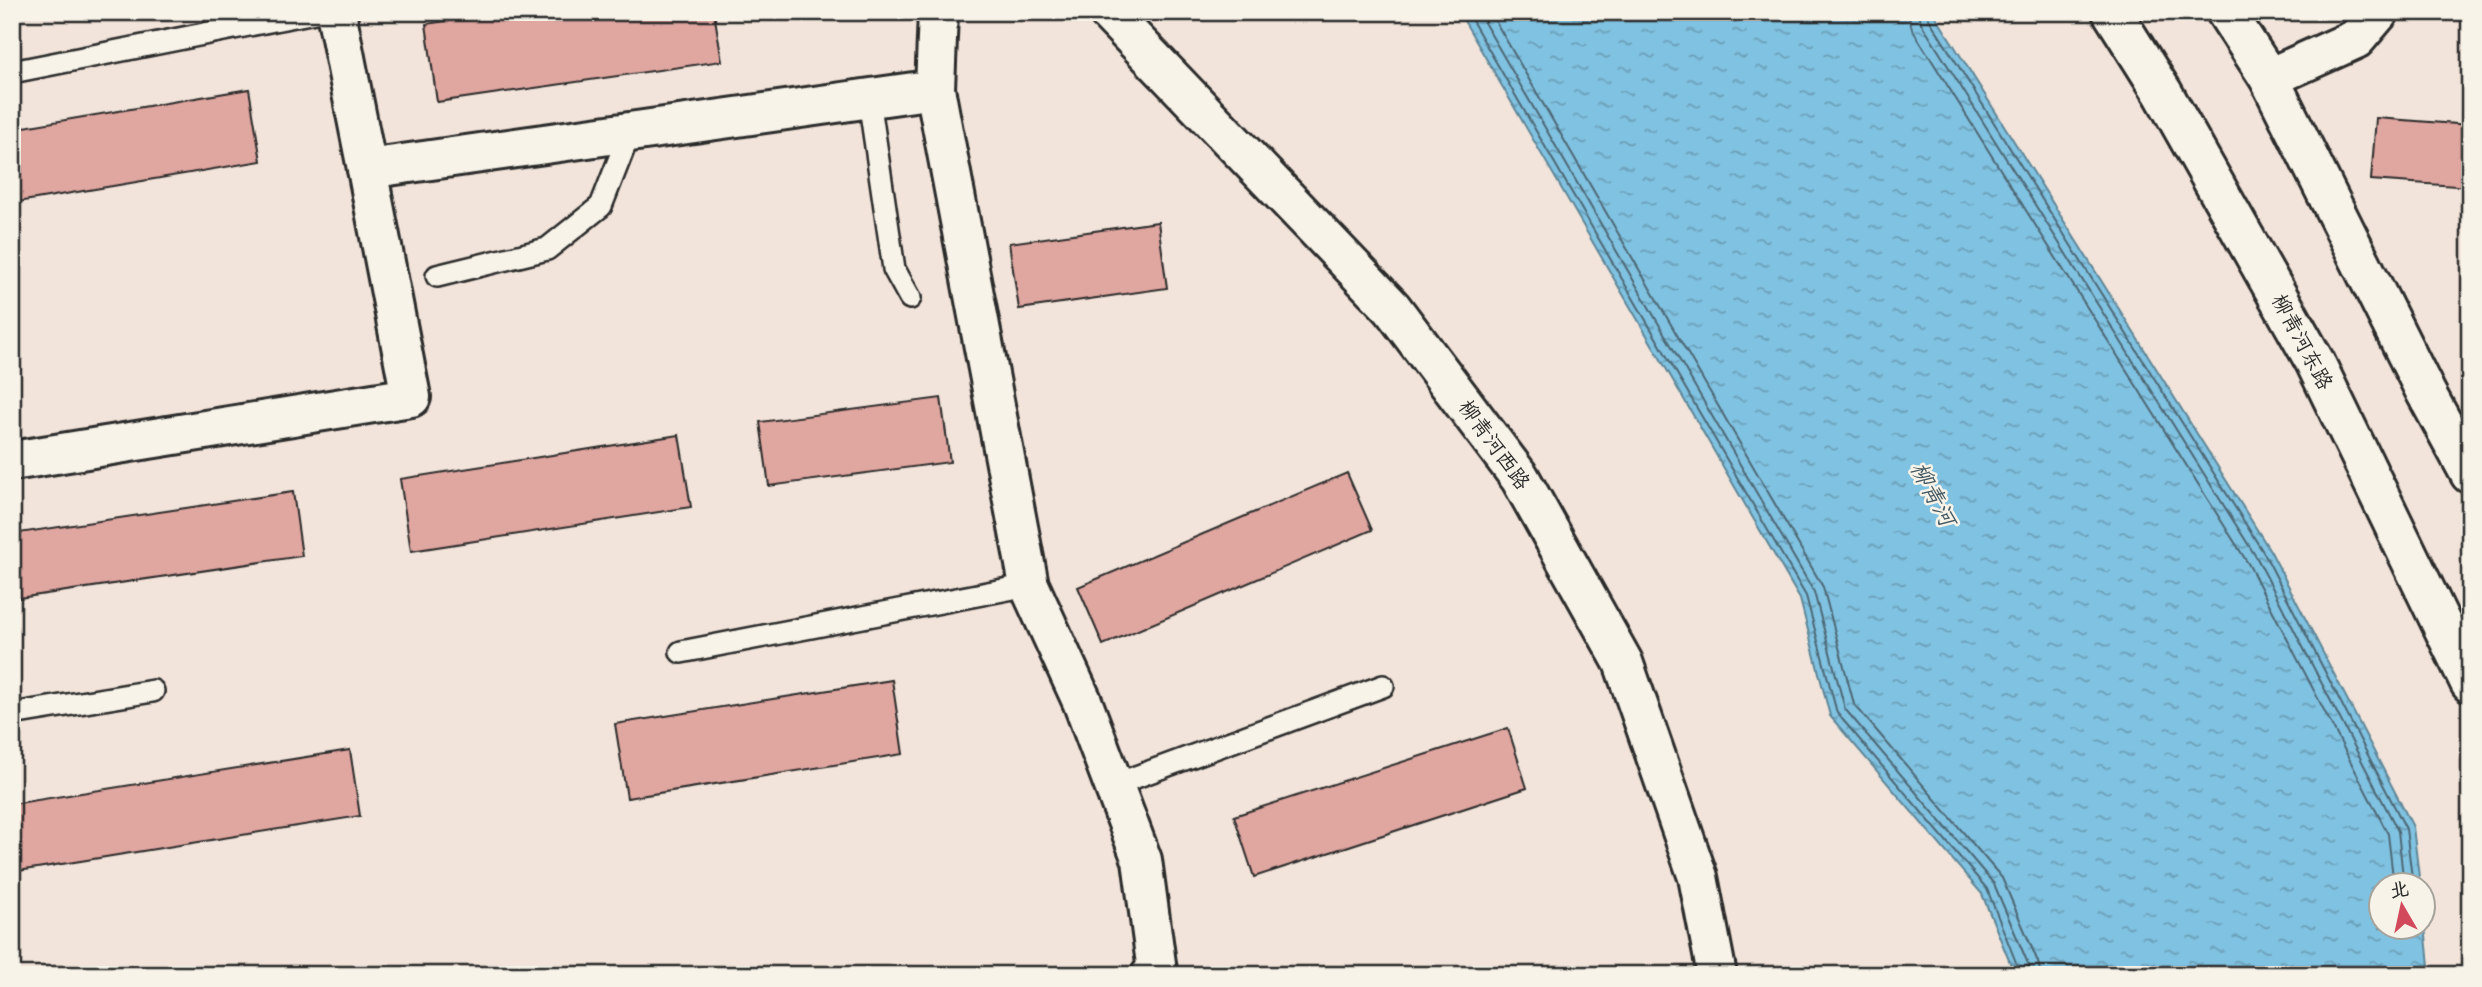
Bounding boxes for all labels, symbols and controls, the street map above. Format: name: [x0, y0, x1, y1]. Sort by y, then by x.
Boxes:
street label: 柳青河东路: [2265, 289, 2339, 395]
street label: 柳青河西路: [1452, 395, 1536, 495]
water label: 柳青河: [1904, 457, 1964, 535]
north arrow: [2366, 872, 2436, 942]
text: 北: [2388, 877, 2411, 904]

